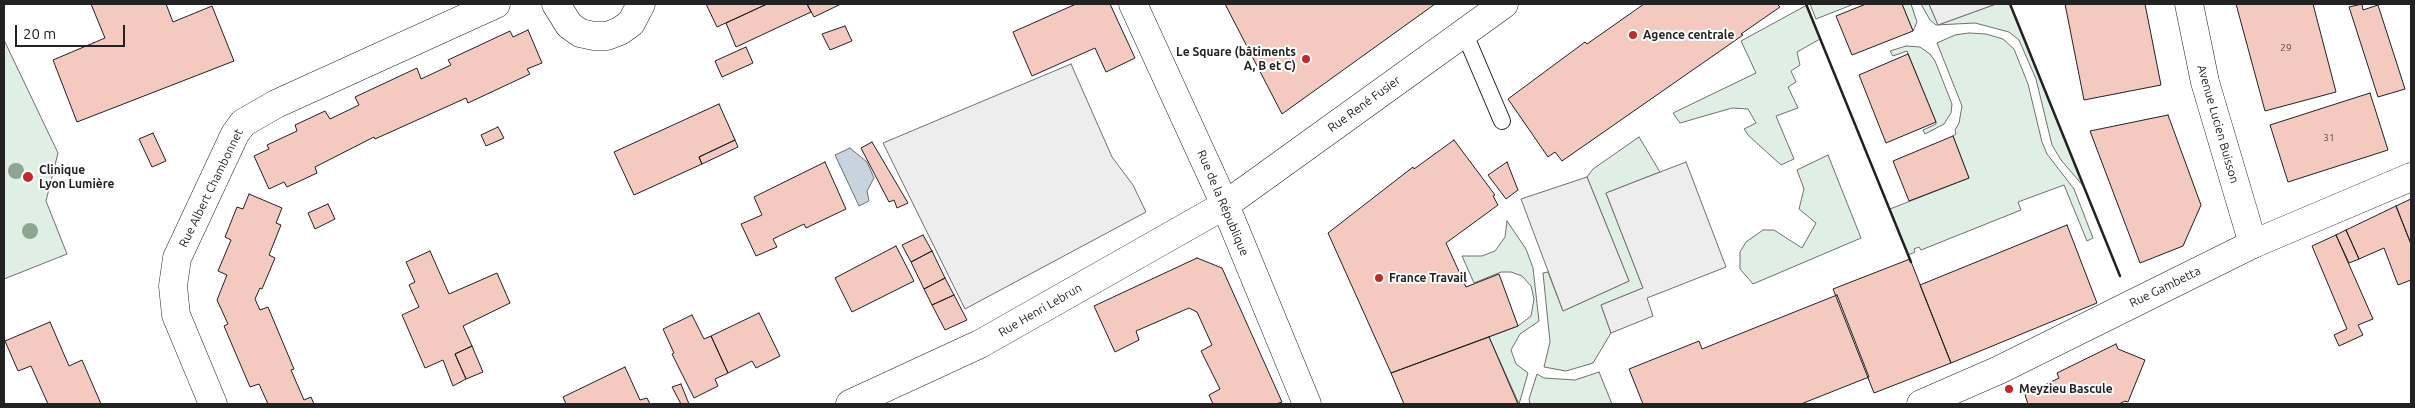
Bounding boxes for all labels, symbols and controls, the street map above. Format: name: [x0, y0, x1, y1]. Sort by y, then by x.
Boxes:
scale bar: [18, 15, 128, 47]
text: 20 m: [23, 25, 56, 42]
place label: Agence centrale: [1643, 28, 1734, 42]
marker: Agence centrale: [1627, 29, 1639, 41]
house number: 29: [2280, 42, 2292, 54]
place label: Le Square (bâtiments A, B et C): [1176, 45, 1296, 73]
marker: Le Square (bâtiments A, B et C): [1300, 53, 1312, 65]
street label: Avenue Lucien Buisson: [2194, 63, 2242, 185]
street label: Rue René Fusier: [1325, 73, 1403, 135]
street label: Rue Albert Chambonnet: [176, 126, 246, 250]
house number: 31: [2323, 132, 2335, 144]
street label: Rue de la République: [1194, 148, 1252, 258]
place label: Clinique Lyon Lumière: [39, 163, 114, 191]
marker: Clinique Lyon Lumière: [21, 170, 35, 184]
street label: Rue Gambetta: [2127, 264, 2203, 310]
place label: France Travail: [1389, 271, 1467, 285]
marker: France Travail: [1373, 272, 1385, 284]
street label: Rue Henri Lebrun: [996, 280, 1084, 340]
place label: Meyzieu Bascule: [2019, 382, 2113, 396]
marker: Meyzieu Bascule: [2003, 383, 2015, 395]

